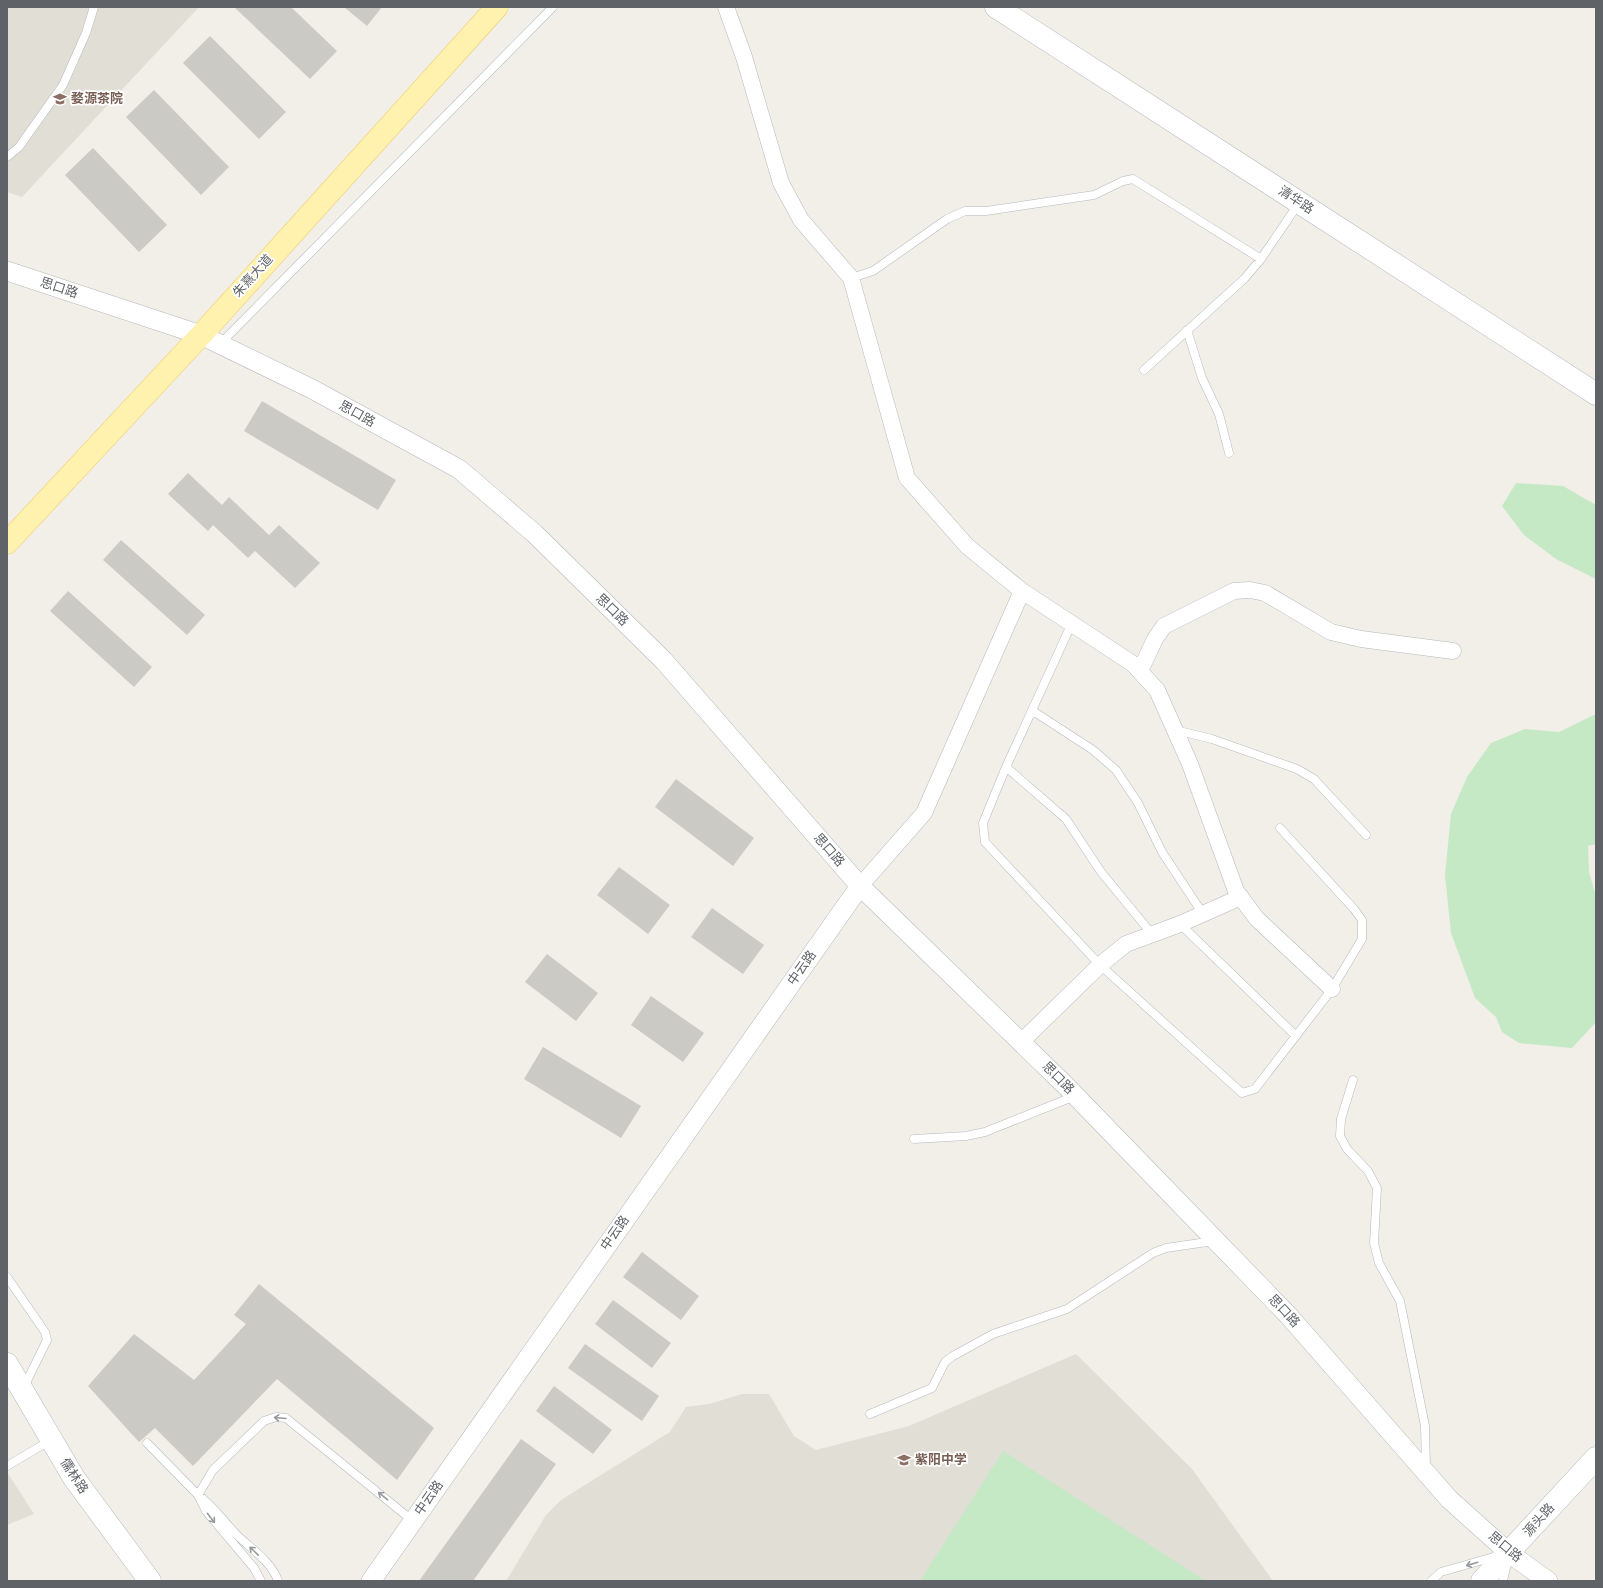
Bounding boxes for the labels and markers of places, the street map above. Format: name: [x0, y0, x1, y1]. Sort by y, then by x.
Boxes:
school or university icon: 婺源茶院: [52, 91, 68, 107]
place label: 婺源茶院: [71, 91, 123, 107]
school or university icon: 紫阳中学: [896, 1452, 912, 1468]
place label: 紫阳中学: [915, 1452, 967, 1468]

